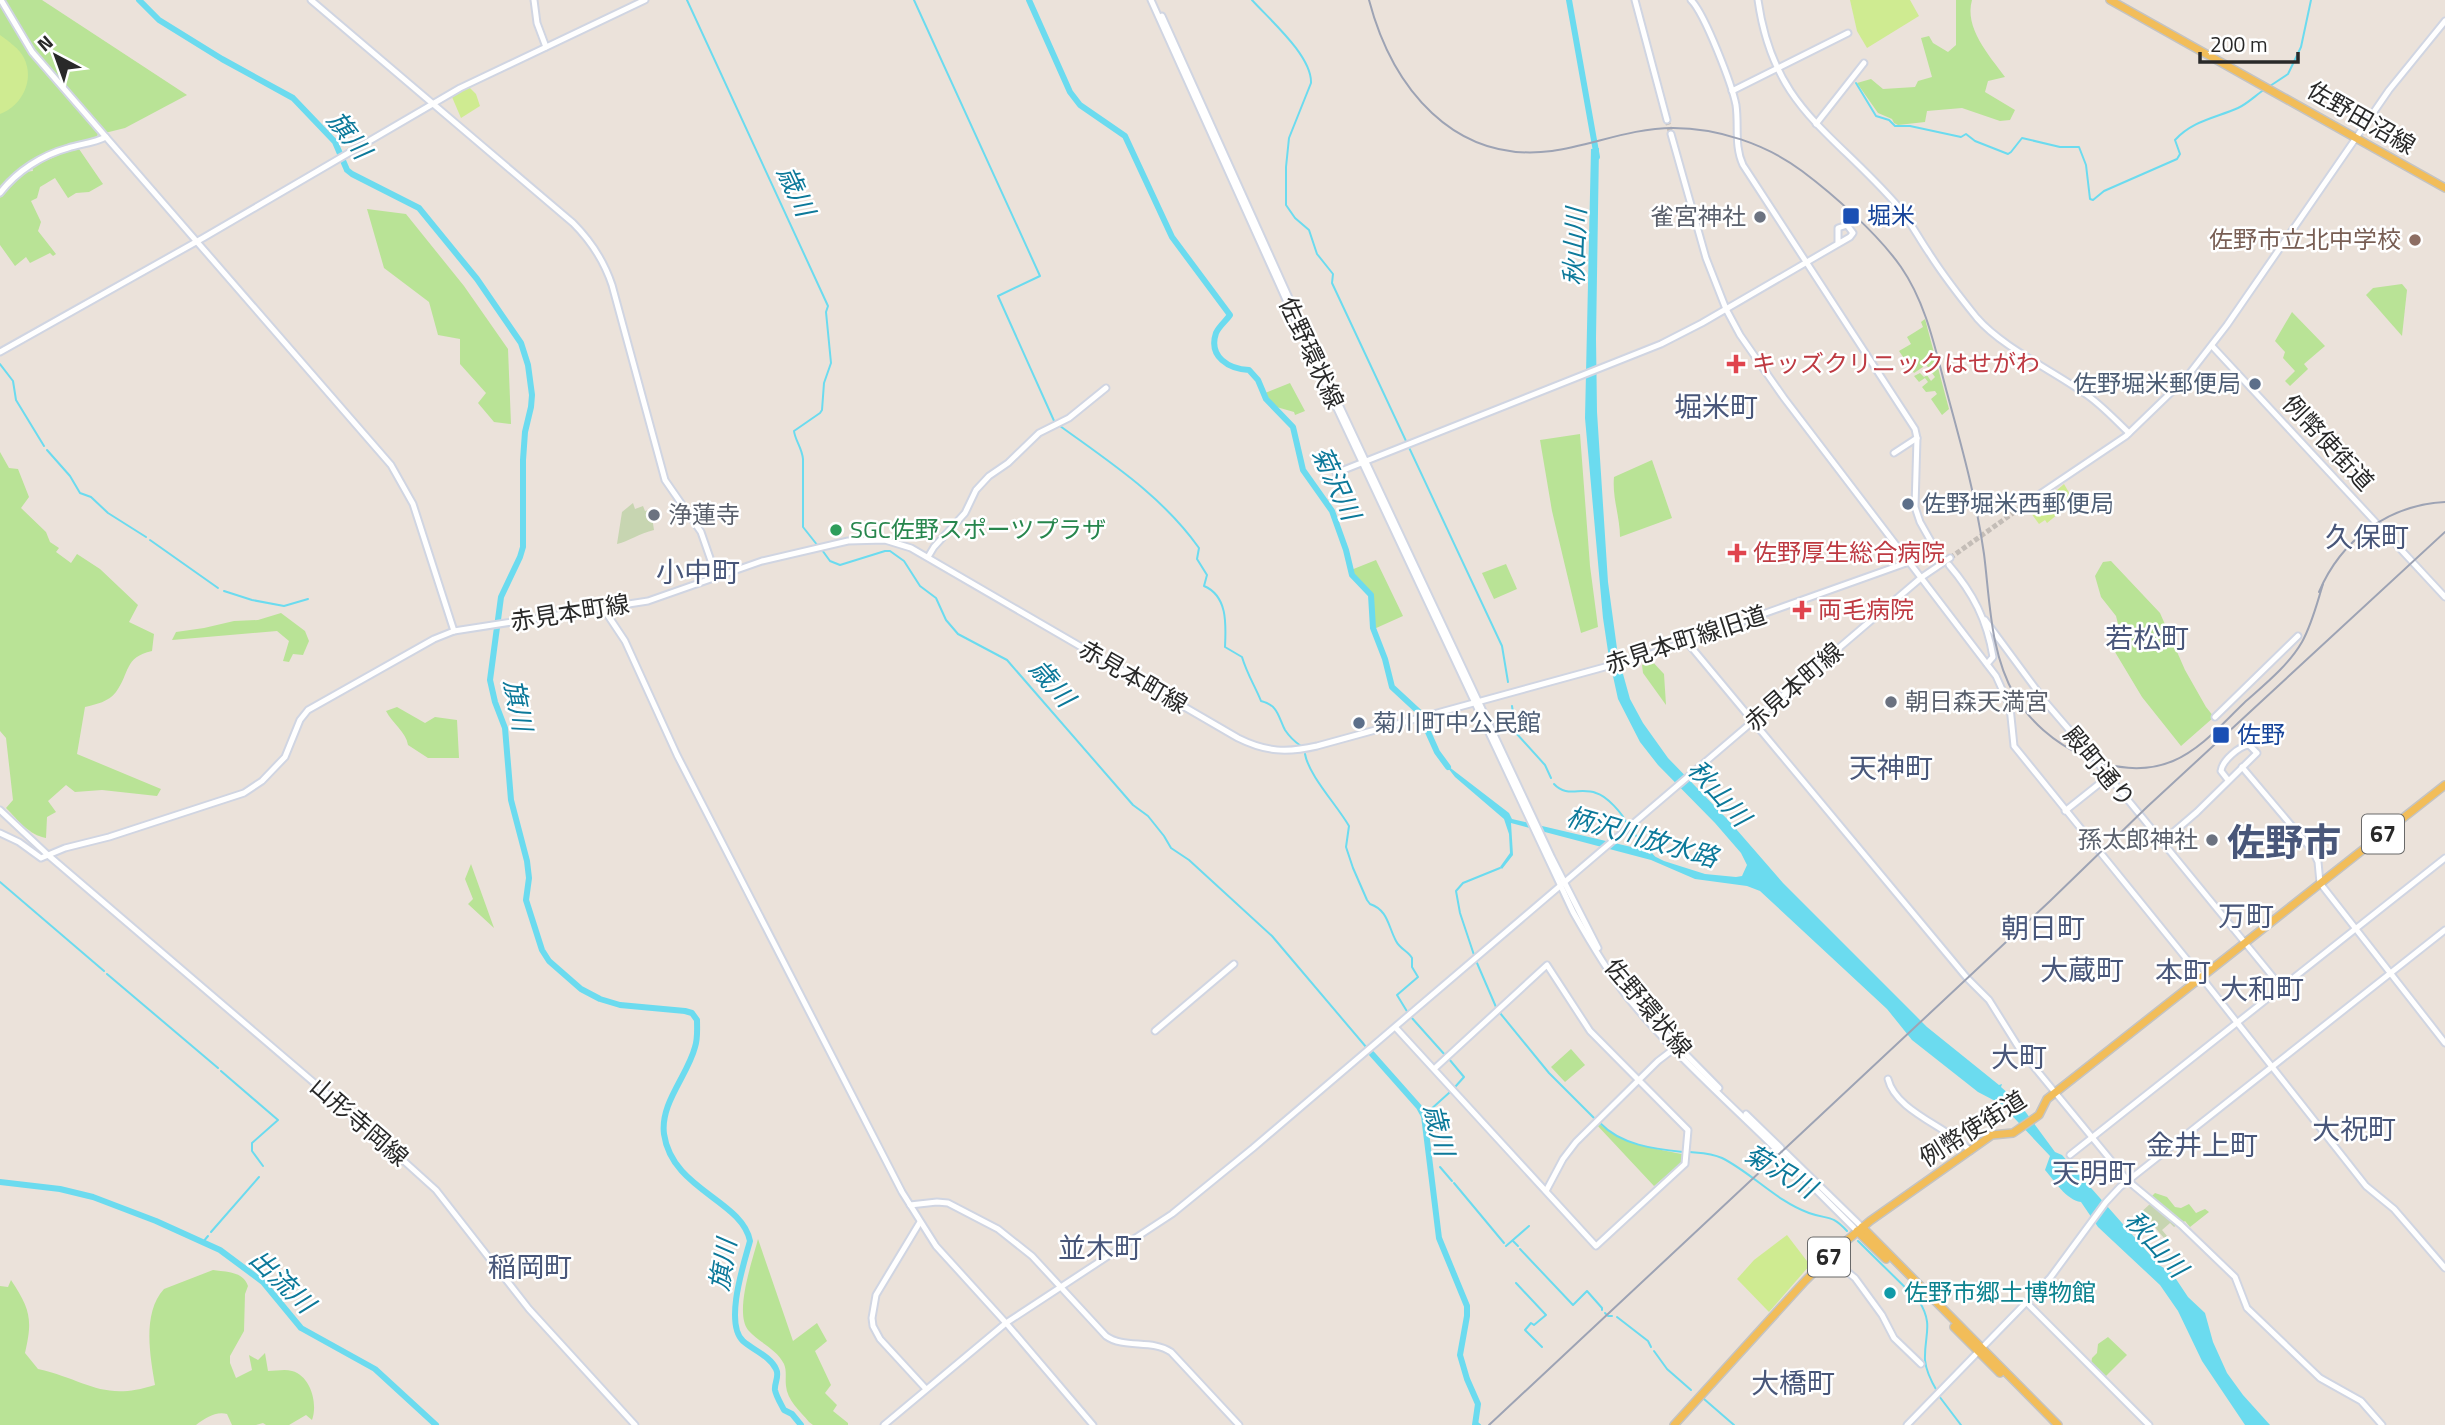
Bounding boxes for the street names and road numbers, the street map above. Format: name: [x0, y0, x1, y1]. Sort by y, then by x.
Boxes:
street label: 佐野田沼線: [2301, 72, 2422, 163]
street label: 佐野環状線: [1270, 291, 1354, 415]
street label: 例幣使街道: [2275, 386, 2383, 498]
street label: 赤見本町線: [508, 585, 632, 639]
street label: 赤見本町線旧道: [1600, 596, 1771, 682]
street label: 赤見本町線: [1073, 631, 1194, 722]
street label: 赤見本町線: [1736, 633, 1850, 739]
street label: 殿町通り: [2055, 718, 2144, 815]
road number: 67: [2362, 814, 2404, 854]
street label: 佐野環状線: [1596, 950, 1701, 1065]
street label: 山形寺岡線: [303, 1068, 417, 1174]
street label: 例幣使街道: [1912, 1081, 2033, 1175]
road number: 67: [1808, 1238, 1850, 1276]

